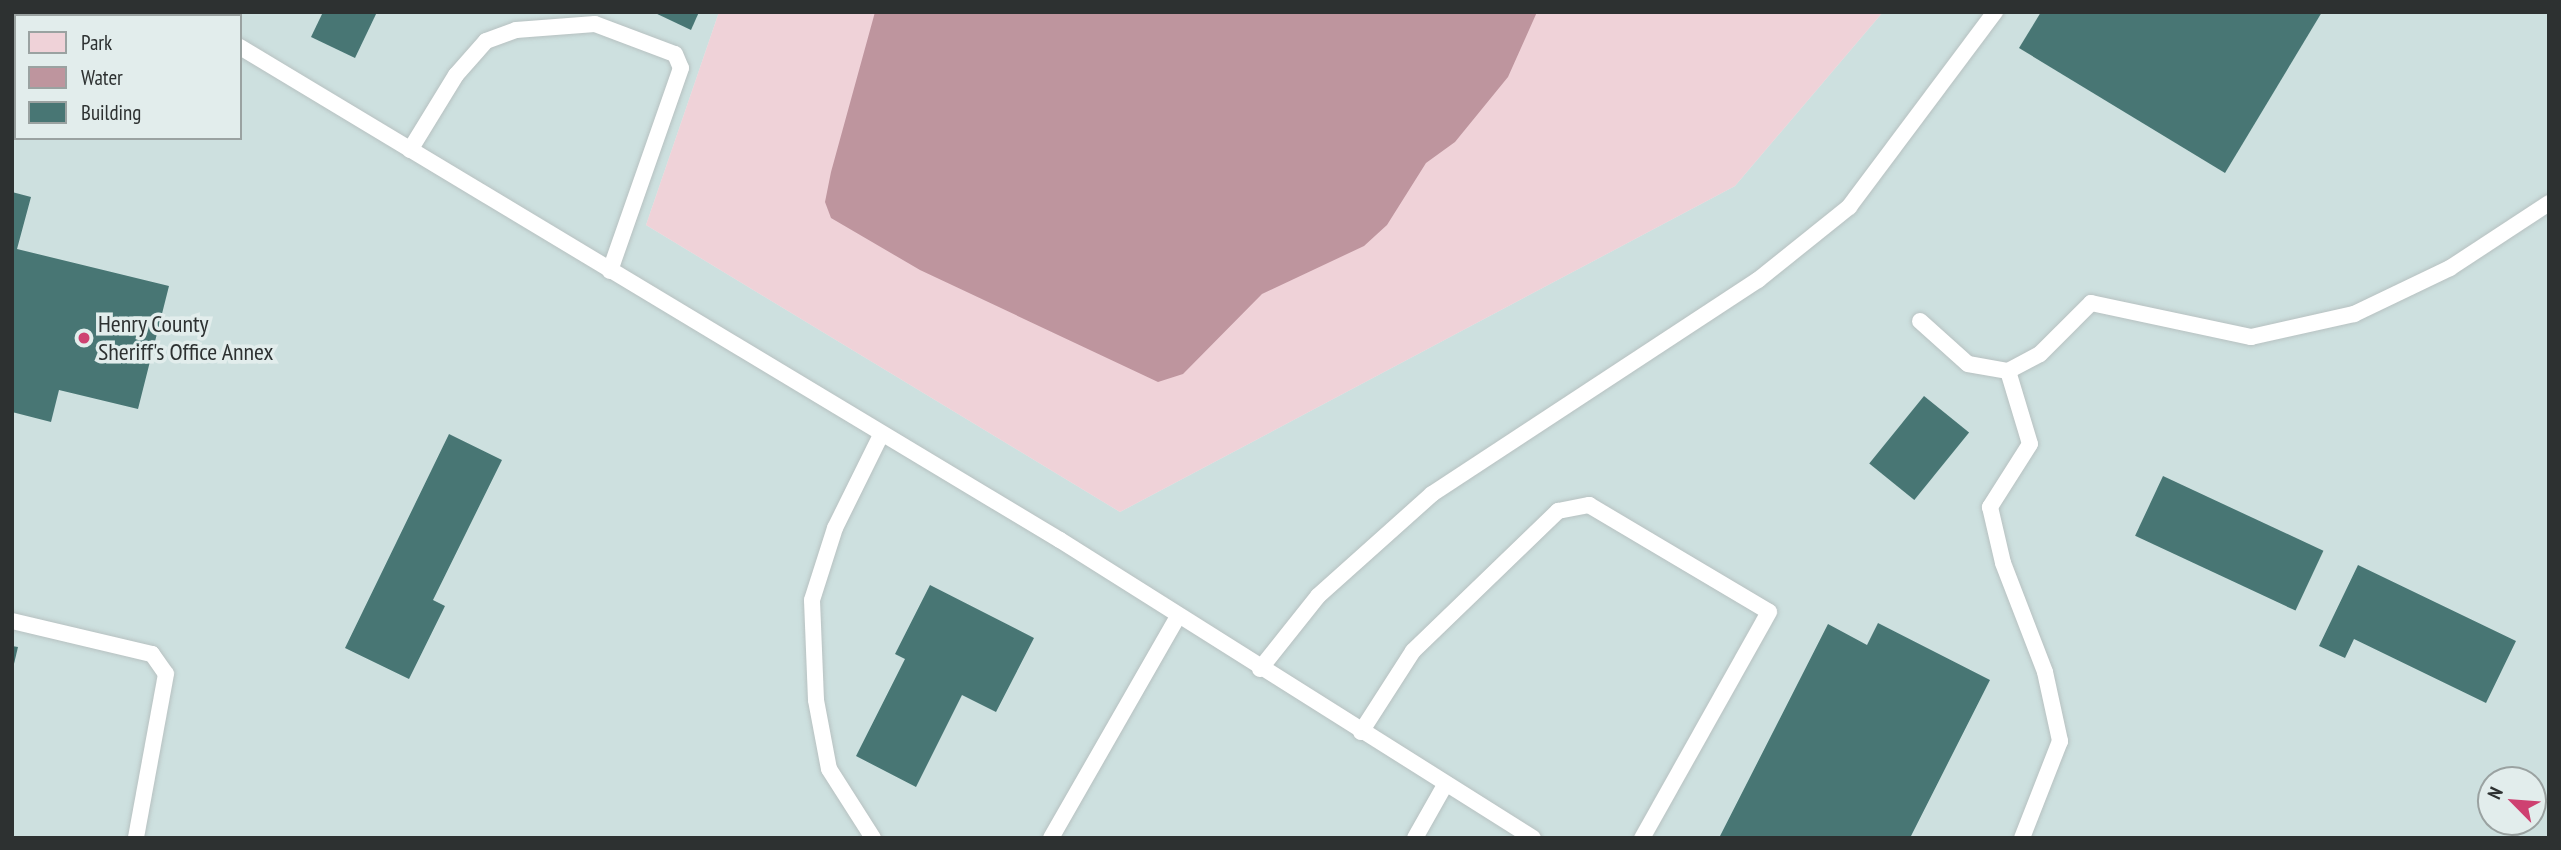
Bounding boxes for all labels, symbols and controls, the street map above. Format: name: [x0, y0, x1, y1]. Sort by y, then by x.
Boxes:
legend: [14, 14, 242, 140]
text: Park: [81, 29, 112, 56]
text: Water: [81, 64, 123, 91]
text: Building: [81, 99, 141, 126]
place label: Henry County Sheriff's Office Annex: [98, 310, 274, 366]
marker: Henry County Sheriff's Office Annex: [76, 330, 92, 346]
north arrow: [2477, 766, 2547, 836]
text: N: [2482, 783, 2508, 803]

